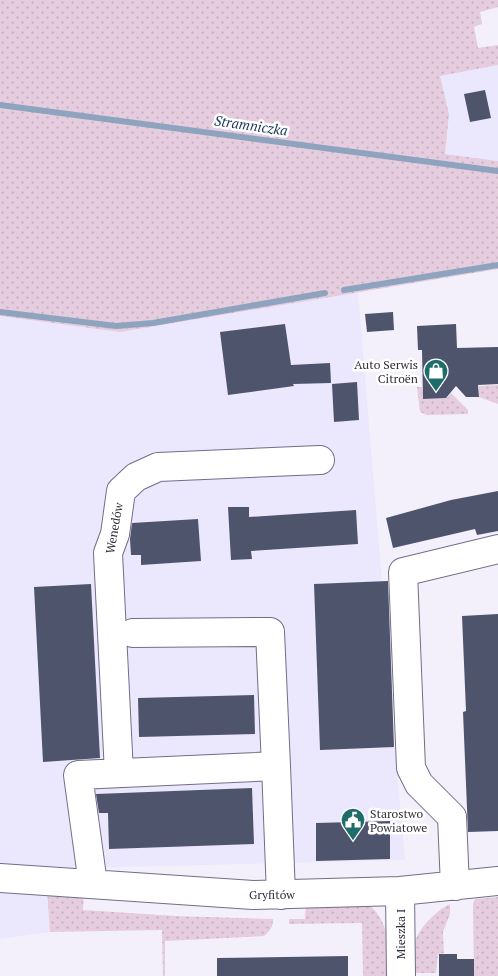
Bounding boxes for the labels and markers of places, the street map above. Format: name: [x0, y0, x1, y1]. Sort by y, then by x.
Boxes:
place label: Auto Serwis Citroën: [354, 357, 418, 386]
shop icon: Auto Serwis Citroën: [423, 358, 449, 392]
place label: Starostwo Powiatowe: [370, 806, 427, 835]
public building icon: Starostwo Powiatowe: [340, 807, 366, 841]

